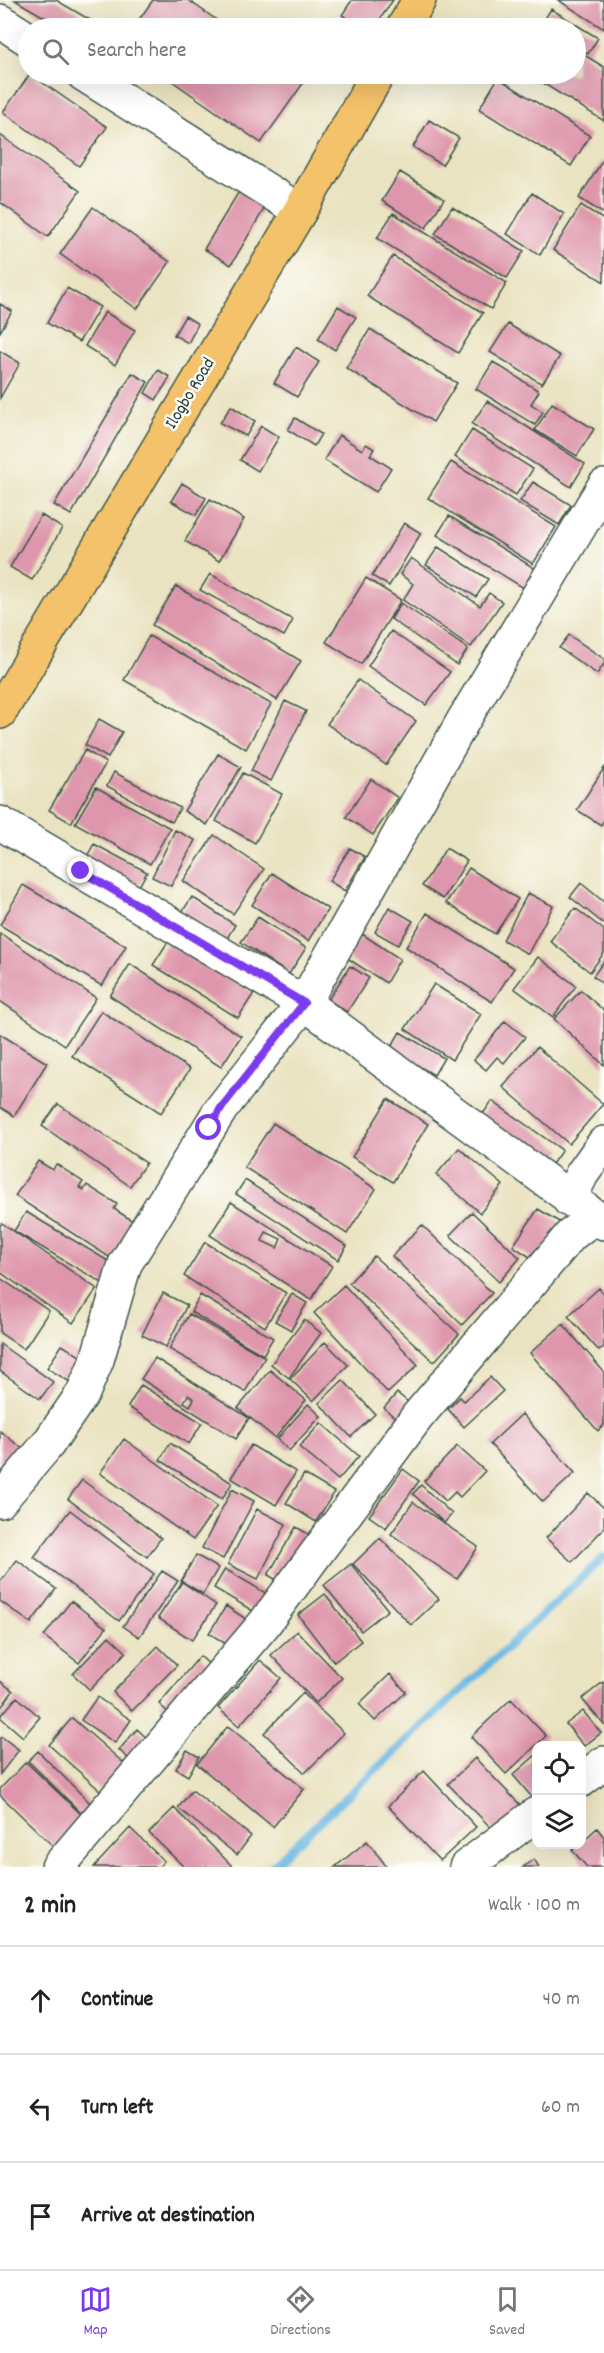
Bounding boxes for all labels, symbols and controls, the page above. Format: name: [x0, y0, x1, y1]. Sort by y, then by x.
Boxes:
search box: [18, 18, 586, 84]
icon: search: [39, 35, 72, 68]
text: Search here: [87, 36, 186, 67]
street label: Ilogbo Road: [160, 354, 222, 434]
route end: [67, 857, 93, 883]
route start: [195, 1114, 221, 1140]
map controls: [532, 1741, 586, 1849]
button: locate: [532, 1741, 586, 1795]
button: layers: [532, 1795, 586, 1849]
text: 2 min: [24, 1888, 76, 1925]
text: Walk · 100 m: [488, 1892, 580, 1920]
icon: ahead: [24, 1984, 57, 2017]
text: Continue: [81, 1985, 153, 2016]
text: 40 m: [542, 1986, 580, 2014]
icon: left: [24, 2092, 57, 2125]
text: Turn left: [81, 2093, 153, 2124]
text: 60 m: [541, 2094, 580, 2122]
icon: arrive: [24, 2200, 57, 2233]
text: Arrive at destination: [81, 2201, 255, 2232]
tab: Map: [79, 2283, 112, 2342]
tab: Directions: [270, 2283, 331, 2342]
tab: Saved: [489, 2283, 525, 2342]

